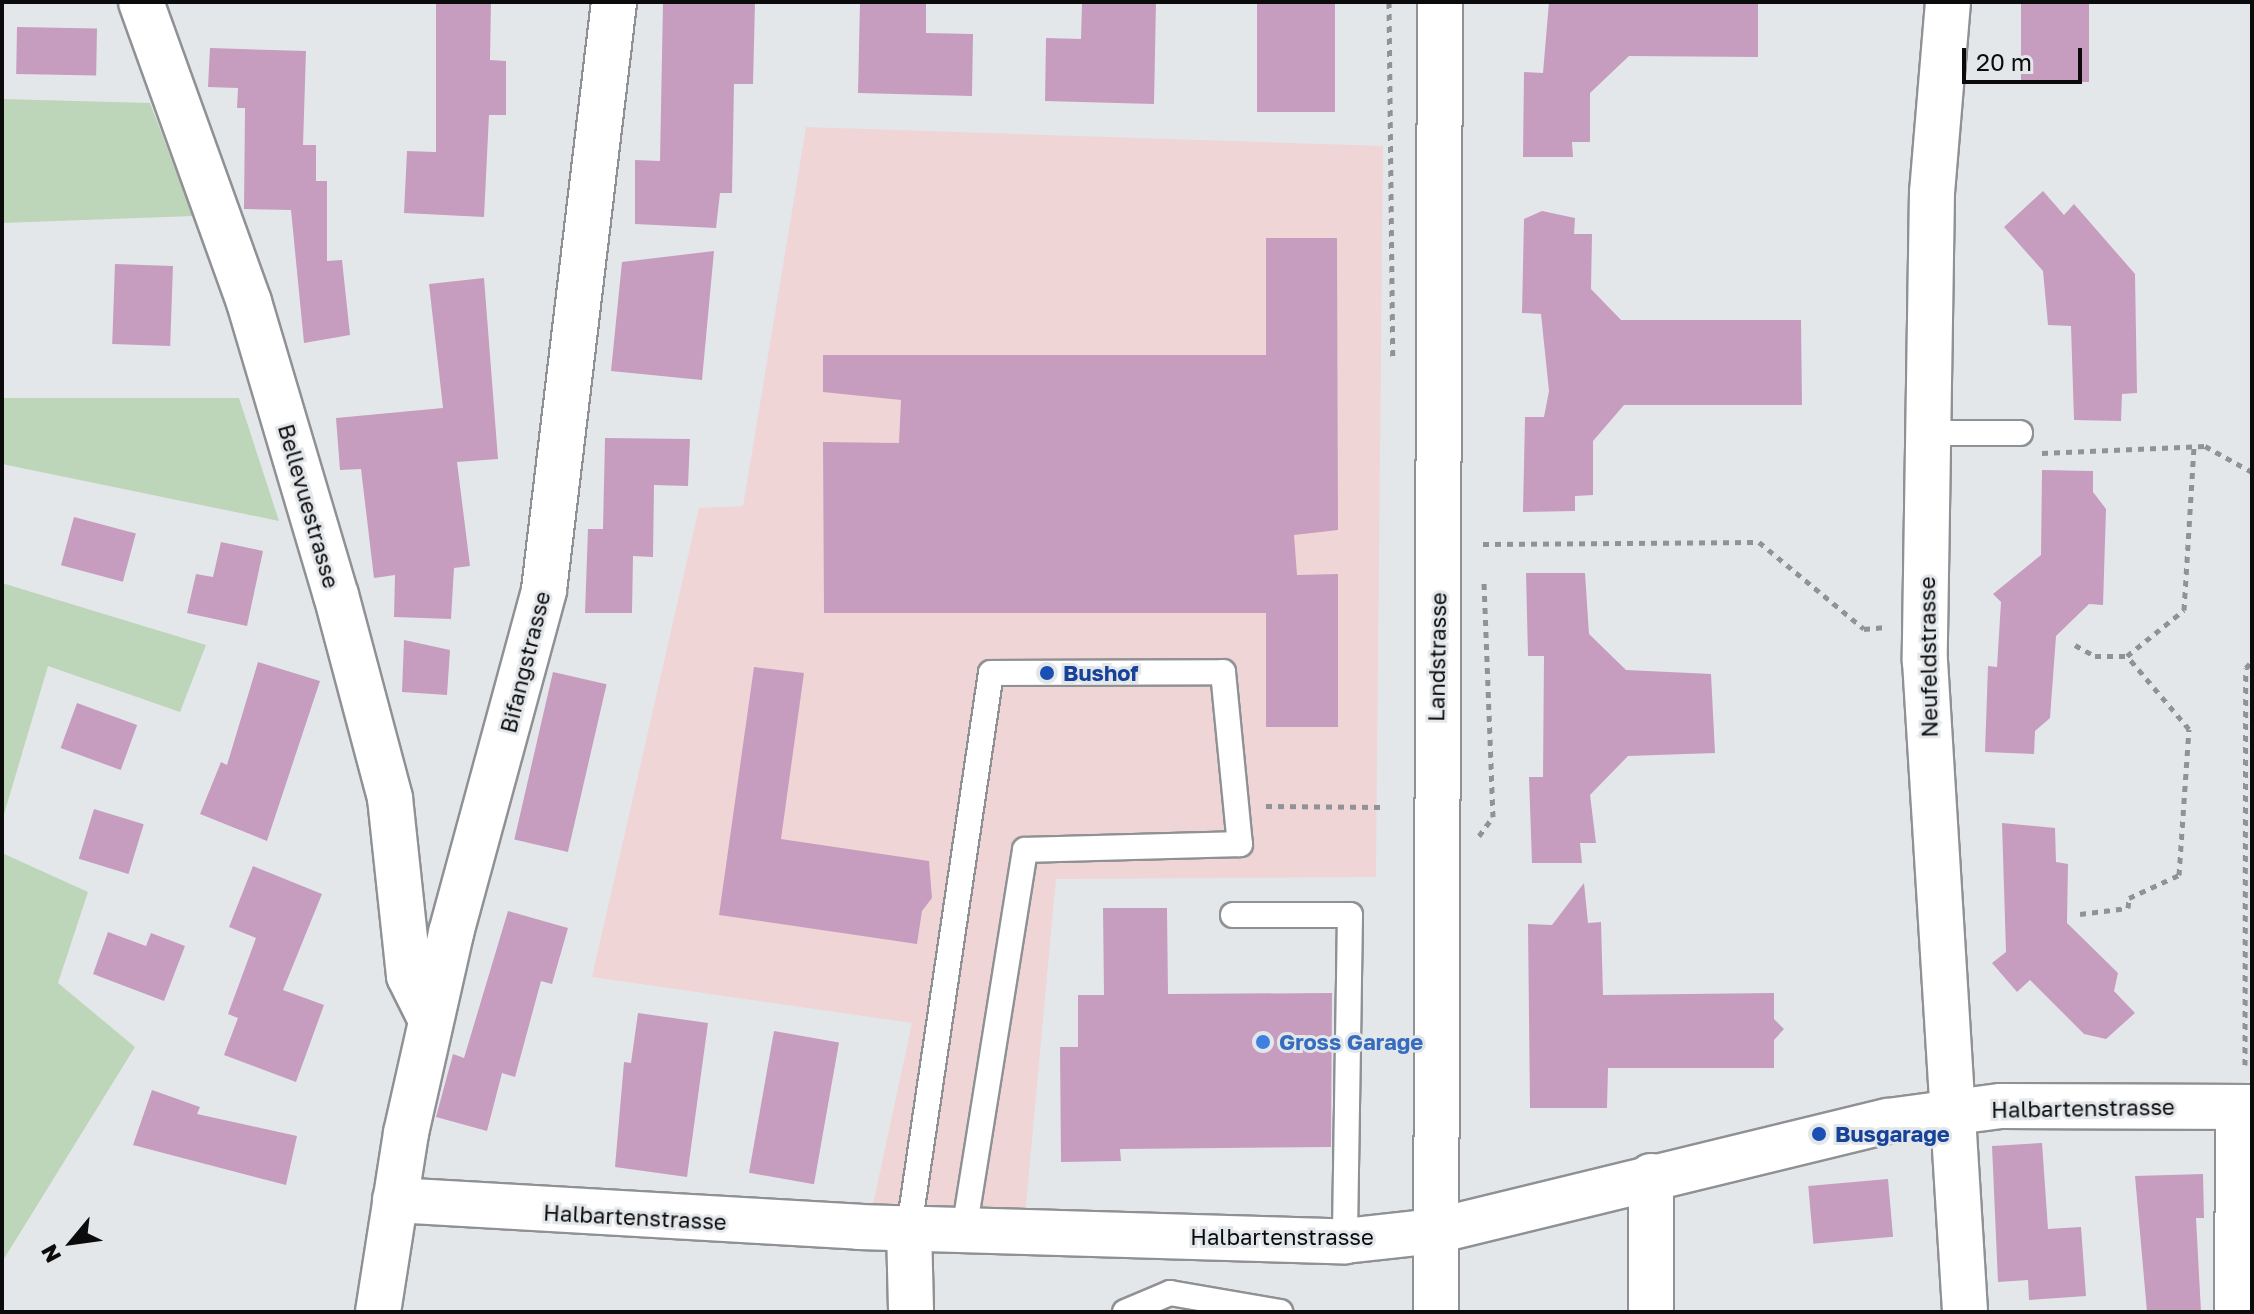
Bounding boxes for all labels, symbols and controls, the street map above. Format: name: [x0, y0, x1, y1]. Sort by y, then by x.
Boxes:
scale bar: [1966, 32, 2086, 82]
text: 20 m: [1976, 47, 2032, 76]
street label: Bellevuestrasse: [273, 421, 345, 591]
street label: Neufeldstrasse: [1913, 576, 1943, 738]
street label: Bifangstrasse: [495, 588, 555, 736]
street label: Landstrasse: [1423, 592, 1451, 722]
place label: Bushof: [1063, 660, 1138, 686]
marker: Bushof: [1038, 664, 1056, 682]
place label: Gross Garage: [1279, 1029, 1423, 1055]
marker: Gross Garage: [1254, 1033, 1272, 1051]
street label: Halbartenstrasse: [1991, 1093, 2175, 1123]
place label: Busgarage: [1835, 1121, 1950, 1147]
marker: Busgarage: [1810, 1125, 1828, 1143]
street label: Halbartenstrasse: [543, 1199, 727, 1235]
north arrow: [32, 1202, 112, 1282]
street label: Halbartenstrasse: [1190, 1224, 1374, 1250]
text: N: [35, 1240, 66, 1268]

